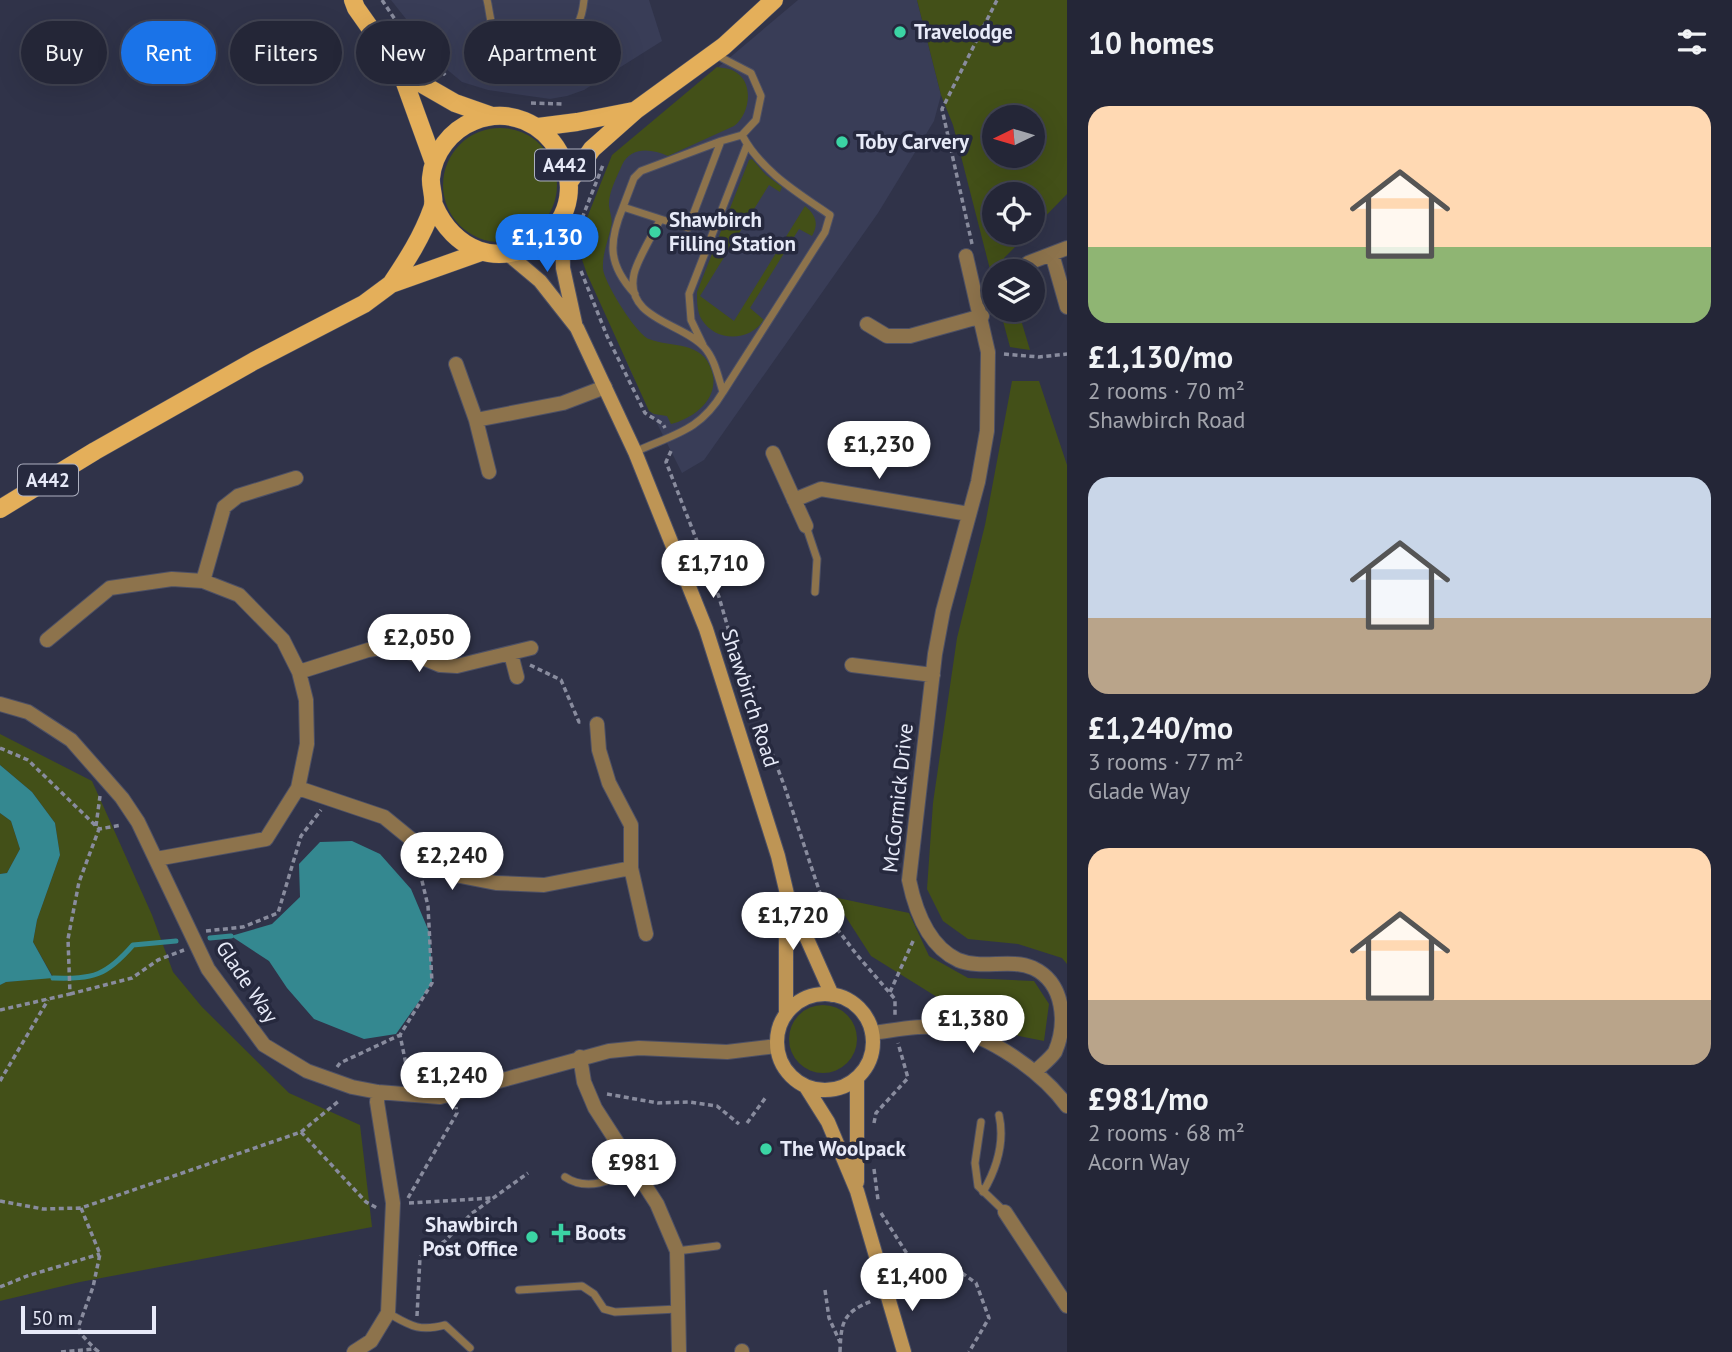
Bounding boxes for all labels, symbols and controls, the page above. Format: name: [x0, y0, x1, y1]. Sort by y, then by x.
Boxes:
place label: Travelodge: [914, 18, 1013, 45]
chip: Buy: [21, 21, 107, 84]
chip: Rent: [121, 21, 216, 84]
chip: Filters: [230, 21, 342, 84]
chip: New: [356, 21, 450, 84]
chip: Apartment: [464, 21, 621, 84]
text: 10 homes: [1088, 23, 1214, 62]
icon: filters: [1673, 23, 1711, 61]
marker: Travelodge: [892, 24, 908, 40]
north arrow: [982, 105, 1045, 168]
map controls: [982, 105, 1045, 322]
place label: Toby Carvery: [856, 128, 970, 155]
marker: Toby Carvery: [834, 134, 850, 150]
road number: A442: [535, 150, 595, 181]
icon: home: [1337, 151, 1463, 277]
button: locate: [982, 182, 1045, 245]
place label: Shawbirch Filling Station: [669, 206, 796, 257]
pin: £1,130: [490, 215, 604, 274]
text: £1,130: [511, 222, 583, 251]
marker: Shawbirch Filling Station: [647, 224, 663, 240]
button: layers: [982, 259, 1045, 322]
text: £1,130/mo: [1088, 337, 1233, 376]
text: 2 rooms · 70 m²: [1088, 376, 1245, 405]
text: Shawbirch Road: [1088, 405, 1245, 434]
pin: £1,230: [822, 421, 936, 481]
text: £1,230: [843, 429, 915, 458]
road number: A442: [18, 464, 78, 495]
icon: home: [1337, 522, 1463, 648]
pin: £1,710: [656, 540, 770, 600]
text: £1,710: [677, 548, 749, 577]
pin: £2,050: [362, 614, 476, 674]
text: £2,050: [383, 622, 455, 651]
street label: Shawbirch Road: [715, 625, 786, 770]
text: £1,240/mo: [1088, 708, 1233, 747]
street label: McCormick Drive: [876, 722, 919, 874]
text: 3 rooms · 77 m²: [1088, 747, 1244, 776]
text: Glade Way: [1088, 776, 1190, 805]
pin: £2,240: [395, 832, 509, 892]
text: £2,240: [416, 840, 488, 869]
pin: £1,720: [736, 892, 850, 952]
icon: home: [1337, 893, 1463, 1019]
text: £1,720: [757, 900, 829, 929]
street label: Glade Way: [210, 935, 285, 1028]
pin: £1,380: [916, 996, 1030, 1055]
text: £1,380: [937, 1003, 1009, 1032]
pin: £1,240: [395, 1052, 509, 1112]
text: £1,240: [416, 1060, 488, 1089]
text: £981/mo: [1088, 1079, 1209, 1118]
text: 2 rooms · 68 m²: [1088, 1118, 1245, 1147]
place label: The Woolpack: [780, 1135, 906, 1162]
pin: £981: [593, 1140, 675, 1199]
marker: The Woolpack: [758, 1141, 774, 1157]
text: £981: [608, 1147, 660, 1176]
text: Acorn Way: [1088, 1147, 1190, 1176]
place label: Shawbirch Post Office: [422, 1211, 518, 1262]
place label: Boots: [575, 1219, 626, 1246]
marker: Boots: [553, 1225, 569, 1241]
marker: Shawbirch Post Office: [524, 1229, 540, 1245]
pin: £1,400: [855, 1254, 969, 1313]
text: £1,400: [876, 1261, 948, 1290]
scale bar: [21, 1303, 156, 1335]
text: 50 m: [32, 1306, 73, 1330]

